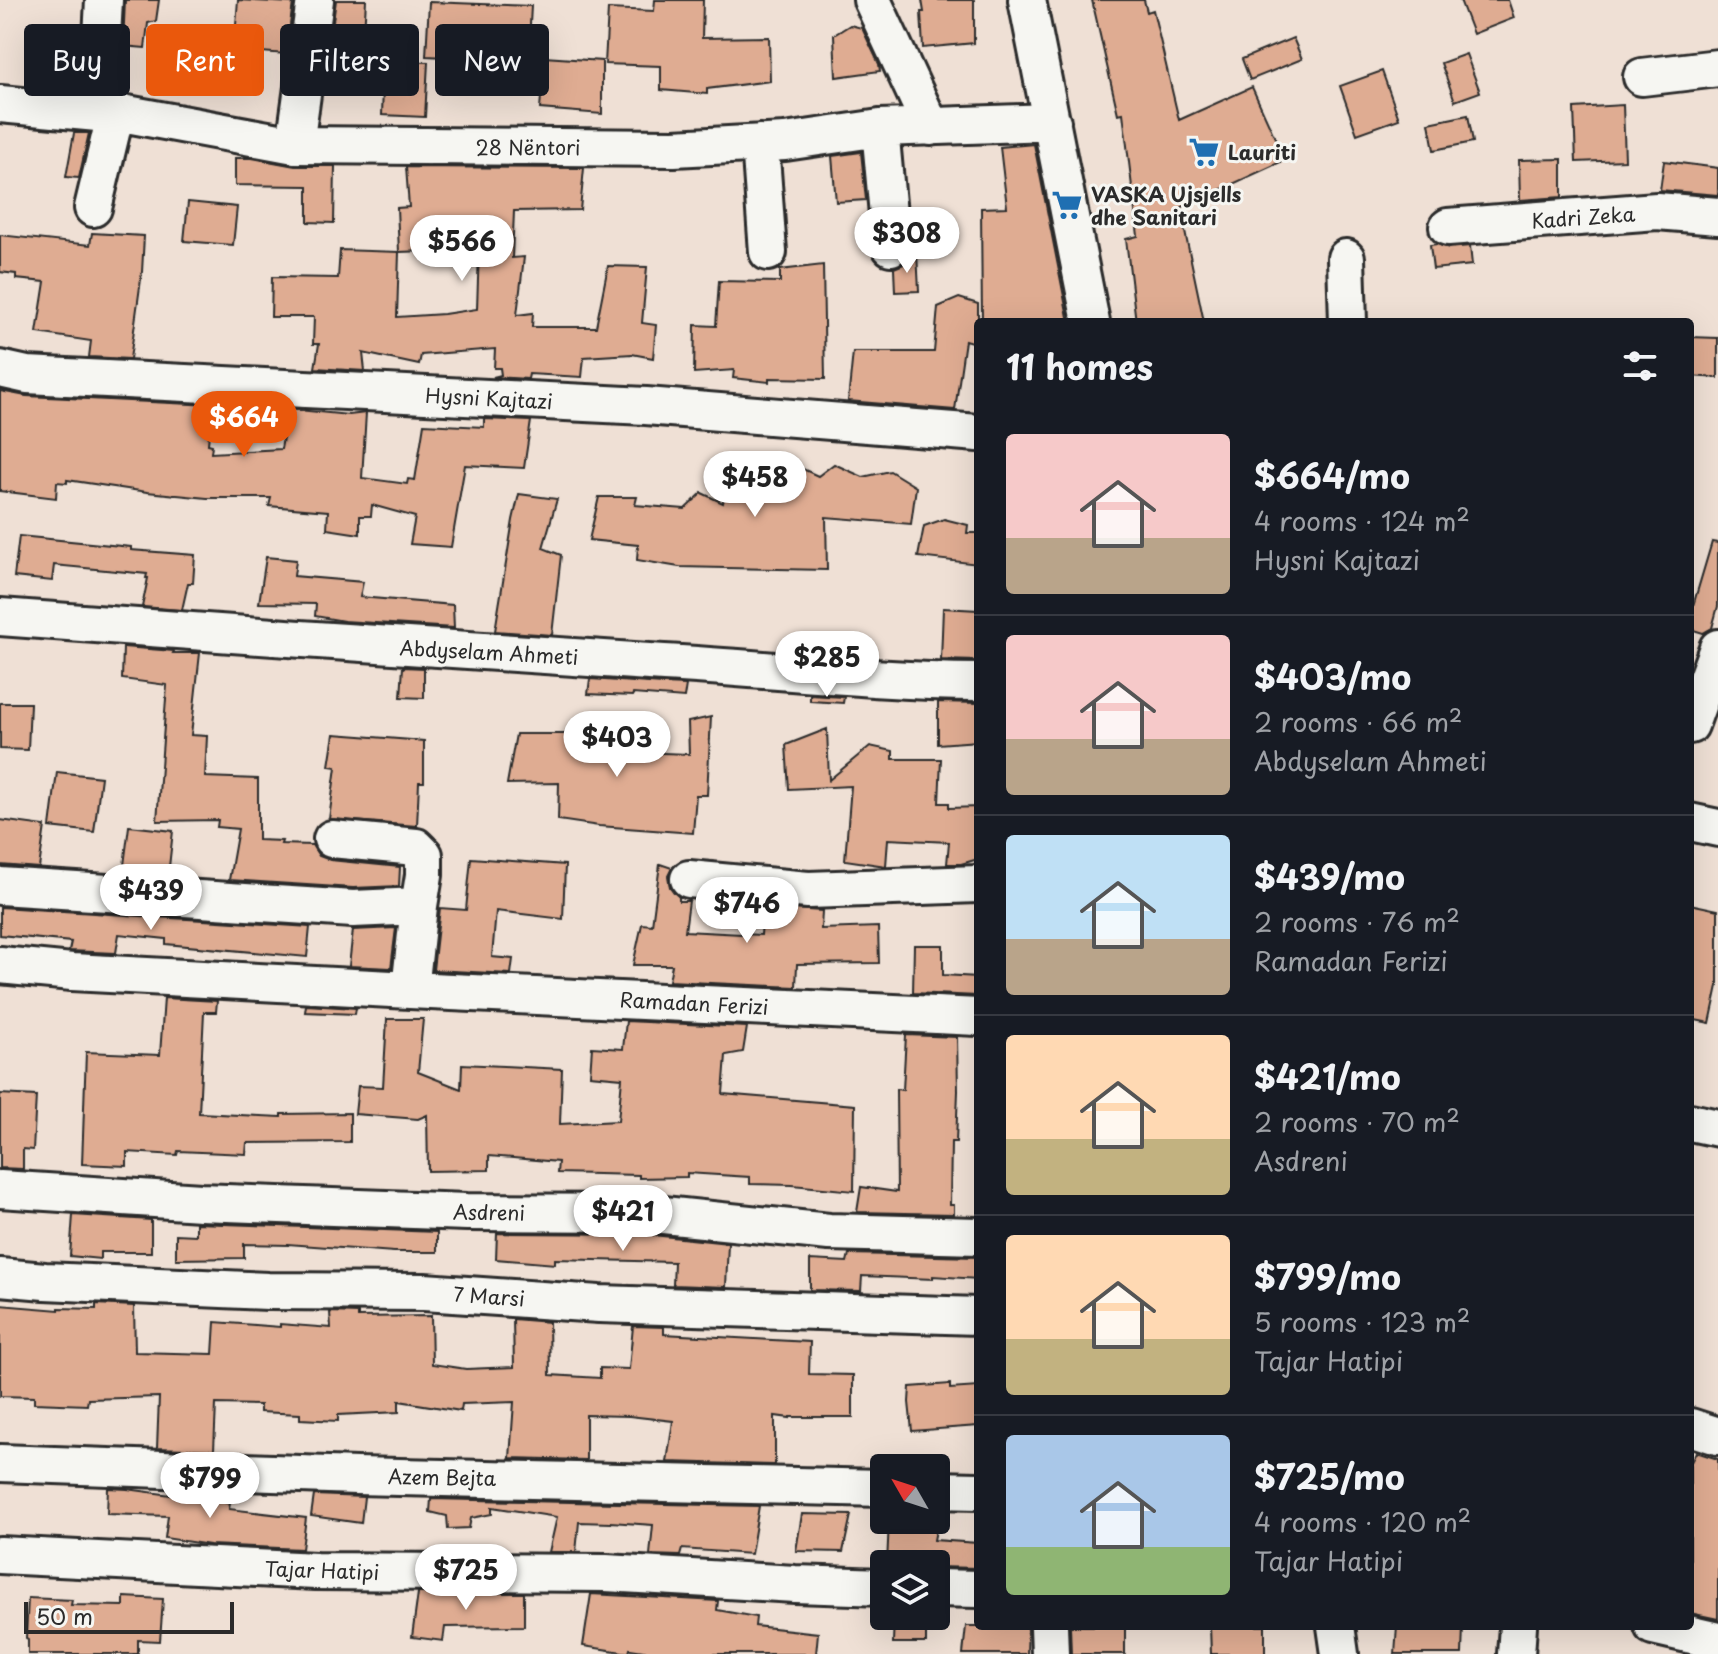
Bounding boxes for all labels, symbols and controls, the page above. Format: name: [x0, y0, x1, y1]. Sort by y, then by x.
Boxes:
chip: Buy: [24, 24, 130, 96]
chip: Rent: [146, 24, 264, 96]
chip: Filters: [280, 24, 419, 96]
chip: New: [435, 24, 549, 96]
street label: 28 Nëntori: [475, 132, 581, 162]
supermarket icon: Lauriti: [1187, 135, 1221, 169]
place label: Lauriti: [1228, 137, 1296, 167]
place label: VASKA Ujsjells dhe Sanitari: [1091, 179, 1242, 232]
supermarket icon: VASKA Ujsjells dhe Sanitari: [1050, 188, 1084, 222]
street label: Kadri Zeka: [1530, 198, 1636, 236]
pin: $308: [860, 207, 954, 275]
text: $308: [872, 213, 942, 252]
pin: $566: [415, 215, 509, 283]
text: $566: [428, 221, 496, 260]
text: 11 homes: [1006, 340, 1153, 392]
icon: filters: [1618, 344, 1662, 388]
street label: Hysni Kajtazi: [424, 380, 554, 416]
pin: $664: [197, 391, 291, 459]
text: $664: [209, 397, 279, 436]
text: $664/mo: [1254, 449, 1410, 501]
pin: $458: [708, 451, 802, 519]
text: $458: [721, 457, 789, 496]
icon: home: [1070, 466, 1166, 562]
text: 4 rooms · 124 m²: [1254, 501, 1470, 540]
text: Hysni Kajtazi: [1254, 540, 1420, 579]
pin: $285: [780, 631, 874, 699]
street label: Abdyselam Ahmeti: [399, 632, 579, 672]
text: $285: [793, 637, 861, 676]
text: $403/mo: [1254, 650, 1411, 702]
icon: home: [1070, 667, 1166, 763]
text: 2 rooms · 66 m²: [1254, 702, 1463, 741]
pin: $403: [570, 711, 664, 779]
text: $403: [581, 717, 653, 756]
text: Abdyselam Ahmeti: [1254, 741, 1487, 780]
text: $439/mo: [1254, 850, 1405, 902]
pin: $439: [104, 864, 198, 932]
icon: home: [1070, 867, 1166, 963]
text: $439: [118, 870, 184, 909]
pin: $746: [700, 877, 794, 945]
text: $746: [714, 883, 780, 922]
text: 2 rooms · 76 m²: [1254, 902, 1460, 941]
text: Ramadan Ferizi: [1254, 941, 1448, 980]
street label: Ramadan Ferizi: [619, 984, 769, 1022]
text: $421/mo: [1254, 1050, 1401, 1102]
icon: home: [1070, 1067, 1166, 1163]
text: 2 rooms · 70 m²: [1254, 1102, 1460, 1141]
text: Asdreni: [1254, 1141, 1348, 1180]
pin: $421: [576, 1185, 670, 1253]
text: $421: [592, 1191, 654, 1230]
street label: Asdreni: [453, 1196, 525, 1228]
text: $799/mo: [1254, 1250, 1401, 1302]
icon: home: [1070, 1267, 1166, 1363]
street label: 7 Marsi: [452, 1279, 526, 1313]
text: 5 rooms · 123 m²: [1254, 1302, 1470, 1341]
text: Tajar Hatipi: [1254, 1341, 1403, 1380]
text: $725/mo: [1254, 1450, 1405, 1502]
pin: $799: [163, 1452, 257, 1520]
north arrow: [870, 1454, 950, 1534]
map controls: [870, 1454, 950, 1630]
text: $799: [178, 1458, 242, 1497]
street label: Azem Bejta: [388, 1461, 497, 1493]
icon: home: [1070, 1467, 1166, 1563]
text: 4 rooms · 120 m²: [1254, 1502, 1471, 1541]
text: Tajar Hatipi: [1254, 1541, 1403, 1580]
pin: $725: [419, 1544, 513, 1612]
text: $725: [433, 1550, 499, 1589]
button: layers: [870, 1550, 950, 1630]
street label: Tajar Hatipi: [264, 1553, 380, 1587]
scale bar: [24, 1598, 234, 1634]
text: 50 m: [36, 1599, 93, 1632]

